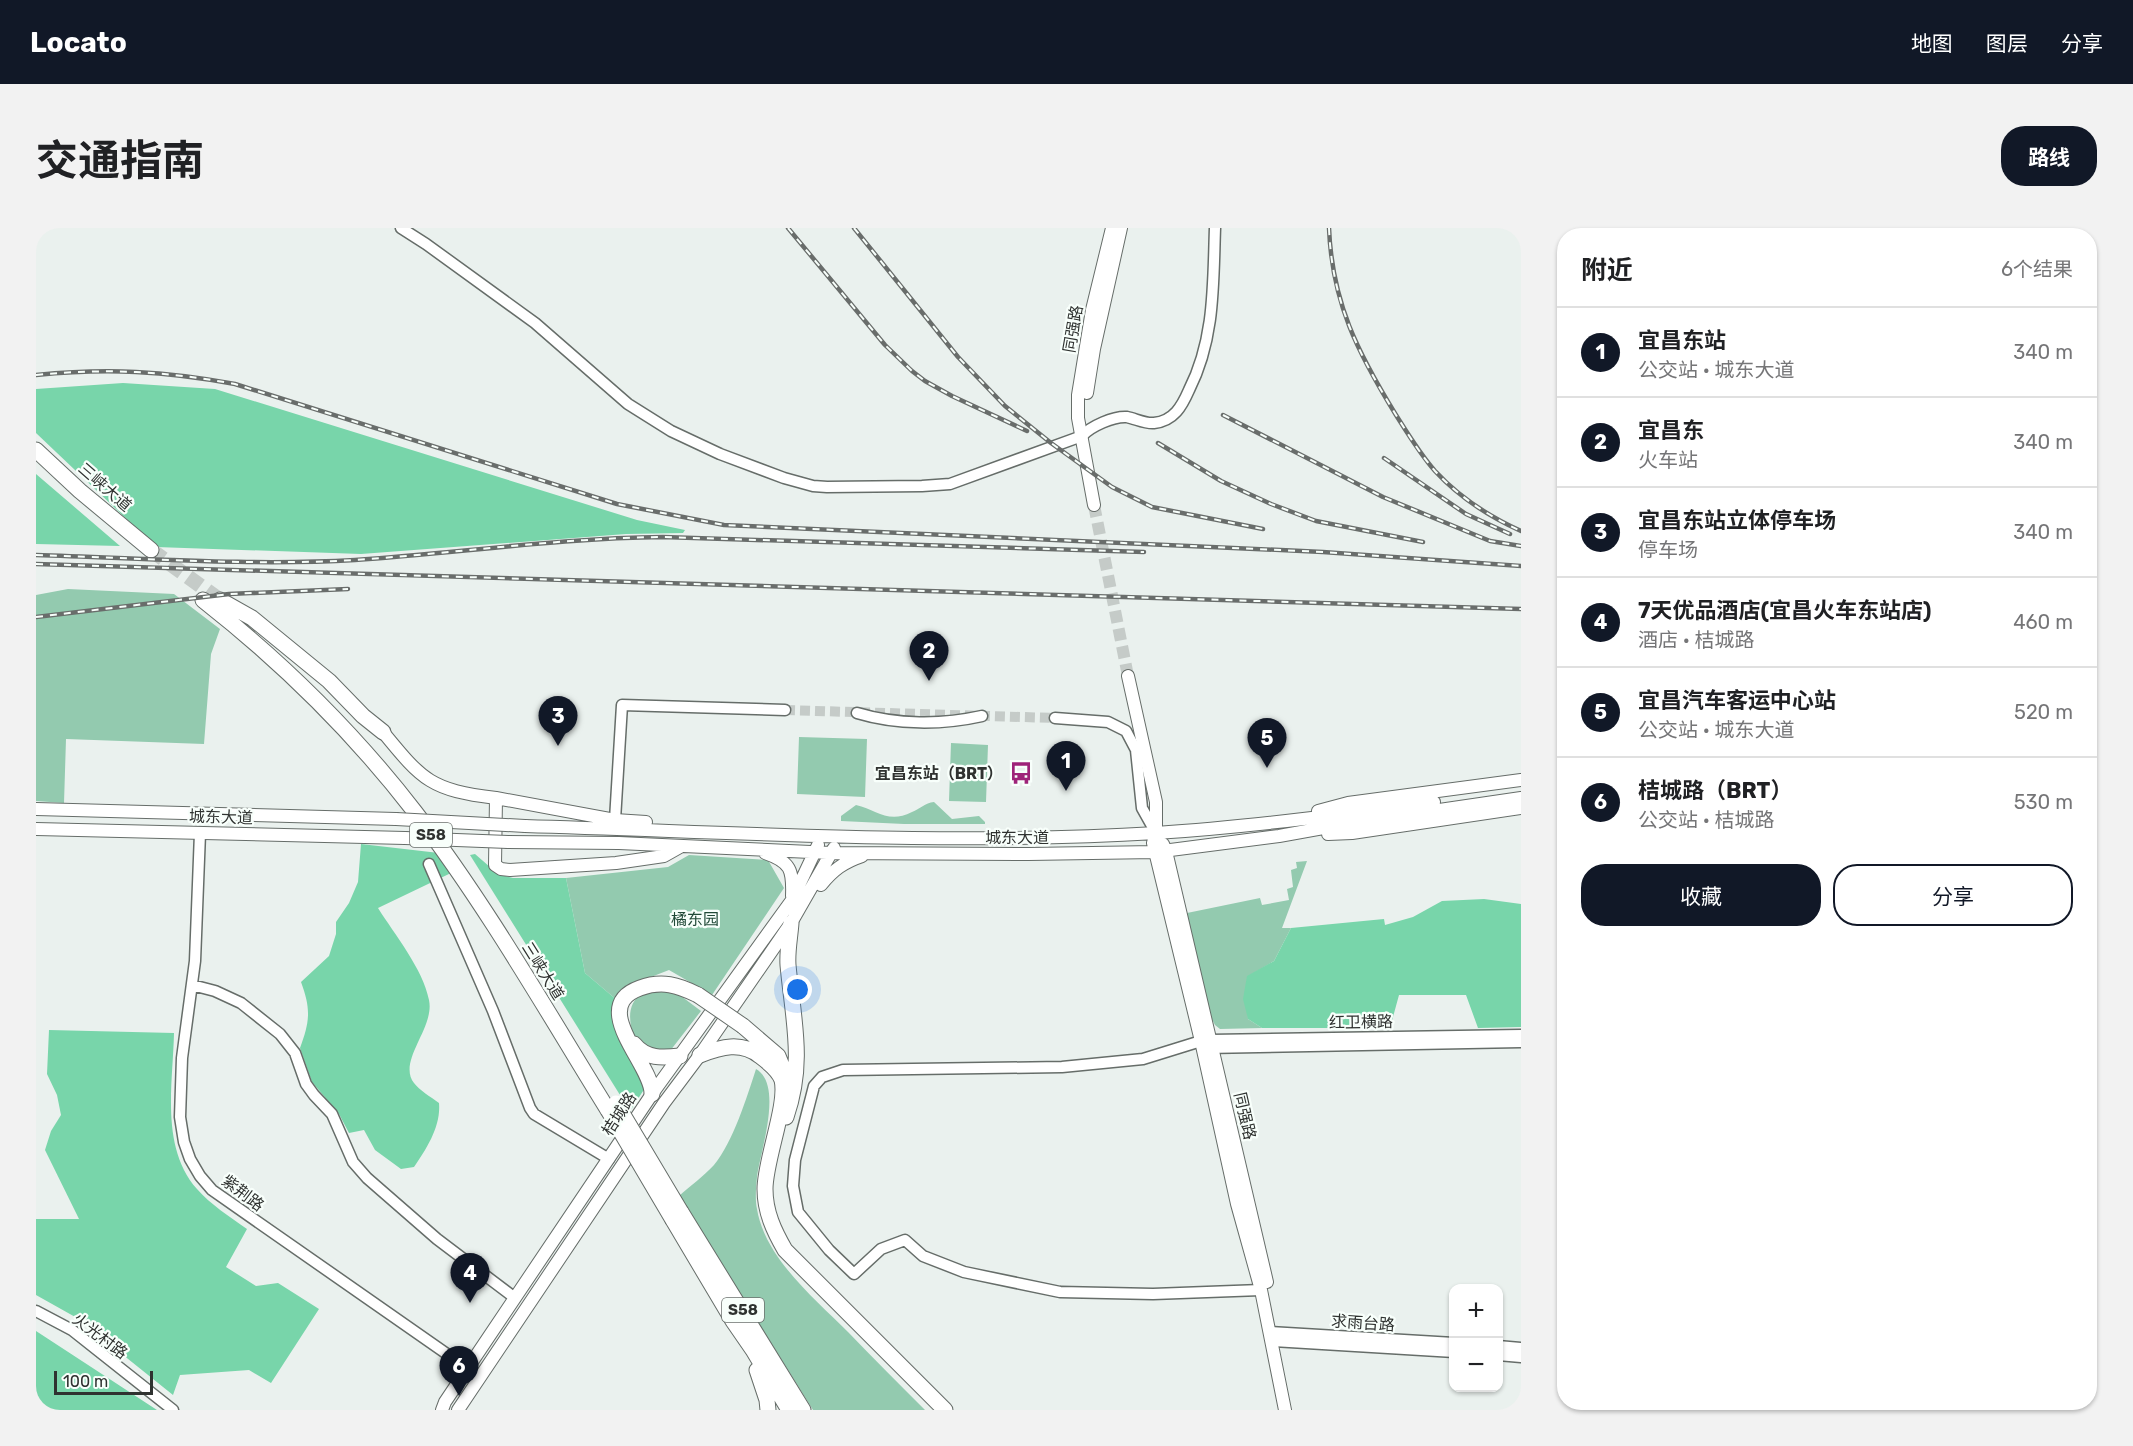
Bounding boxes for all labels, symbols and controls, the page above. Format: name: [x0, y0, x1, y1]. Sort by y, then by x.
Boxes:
text: Locato: [30, 26, 127, 59]
text: 地图: [1911, 31, 1953, 56]
text: 图层: [1986, 31, 2028, 56]
text: 分享: [2061, 31, 2103, 56]
button: 路线: [2001, 126, 2097, 186]
text: 交通指南: [36, 136, 204, 186]
text: 附近: [1581, 255, 1633, 286]
text: 6个结果: [2001, 257, 2073, 281]
street label: 同强路: [1059, 304, 1087, 354]
text: 宜昌东站: [1638, 327, 1726, 354]
text: 1: [1596, 340, 1605, 364]
text: 340 m: [2013, 340, 2073, 364]
text: 公交站 · 城东大道: [1638, 358, 1794, 382]
text: 宜昌东: [1638, 417, 1704, 444]
text: 2: [1594, 430, 1607, 454]
text: 340 m: [2013, 430, 2073, 454]
text: 火车站: [1638, 448, 1698, 472]
street label: 三峡大道: [75, 459, 135, 515]
text: 宜昌东站立体停车场: [1638, 507, 1836, 534]
text: 3: [1594, 520, 1607, 544]
text: 340 m: [2013, 520, 2073, 544]
text: 停车场: [1638, 538, 1698, 562]
text: 7天优品酒店(宜昌火车东站店): [1638, 597, 1932, 624]
text: 4: [1594, 610, 1607, 634]
text: 460 m: [2013, 610, 2073, 634]
text: 酒店 · 桔城路: [1638, 628, 1754, 652]
pin: 2: [910, 632, 948, 681]
text: 宜昌汽车客运中心站: [1638, 687, 1836, 714]
pin: 3: [538, 696, 578, 746]
text: 5: [1594, 700, 1607, 724]
text: 520 m: [2014, 700, 2073, 724]
pin: 5: [1248, 718, 1286, 768]
text: 公交站 · 城东大道: [1638, 718, 1794, 742]
pin: 1: [1046, 742, 1086, 791]
bus stop icon: 宜昌东站（BRT）: [1008, 760, 1034, 786]
place label: 宜昌东站（BRT）: [875, 764, 1003, 783]
text: 桔城路（BRT）: [1638, 777, 1792, 804]
text: 6: [1594, 790, 1607, 814]
text: 530 m: [2014, 790, 2073, 814]
street label: 城东大道: [189, 806, 253, 828]
text: 公交站 · 桔城路: [1638, 808, 1774, 832]
road number: S58: [410, 823, 452, 847]
street label: 城东大道: [985, 828, 1049, 847]
button: 收藏: [1581, 864, 1821, 926]
button: 分享: [1833, 864, 2073, 926]
park label: 橘东园: [671, 910, 719, 929]
street label: 三峡大道: [518, 939, 568, 1003]
your location: [783, 975, 812, 1004]
street label: 红卫横路: [1329, 1012, 1393, 1032]
street label: 桔城路: [598, 1089, 640, 1139]
street label: 同强路: [1230, 1090, 1260, 1142]
street label: 紫荆路: [218, 1171, 268, 1215]
pin: 4: [450, 1254, 490, 1303]
map controls: [1449, 1284, 1503, 1392]
button: +: [1449, 1284, 1503, 1338]
road number: S58: [722, 1298, 764, 1322]
street label: 火光村路: [69, 1309, 131, 1363]
street label: 求雨台路: [1330, 1311, 1396, 1335]
button: −: [1449, 1338, 1503, 1392]
pin: 6: [440, 1346, 478, 1396]
scale bar: [54, 1368, 153, 1396]
text: 100 m: [63, 1372, 108, 1391]

